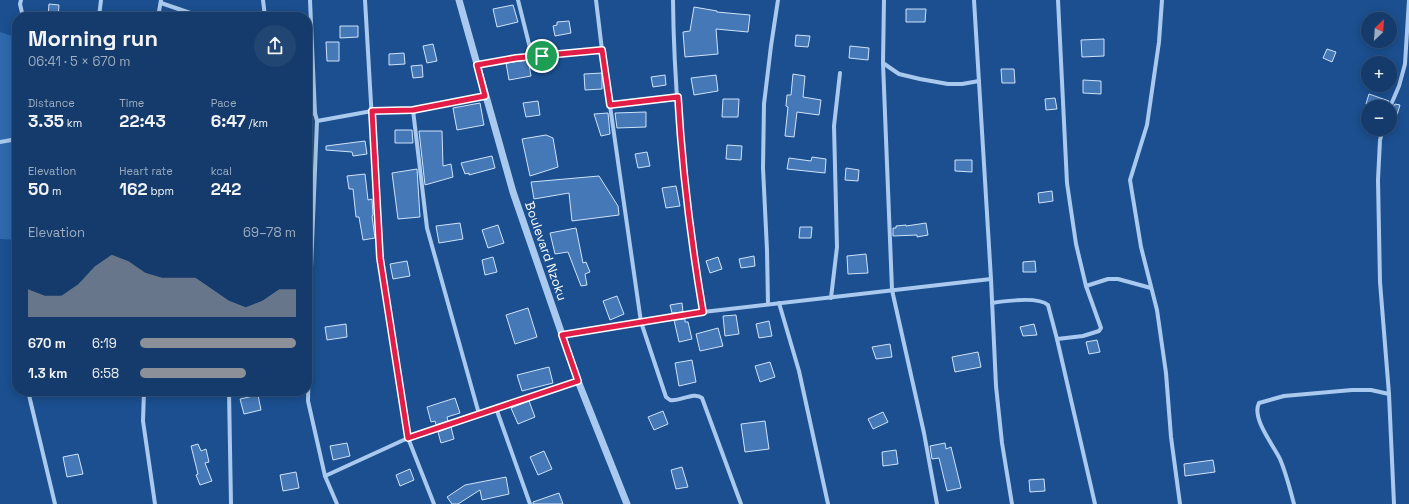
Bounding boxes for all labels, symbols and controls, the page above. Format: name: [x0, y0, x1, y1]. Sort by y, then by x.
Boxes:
north arrow: [1361, 12, 1397, 48]
map controls: [1361, 12, 1397, 136]
text: Morning run: [28, 24, 158, 52]
button: share: [254, 25, 296, 67]
pin: [525, 39, 559, 73]
icon: arrive: [531, 45, 553, 67]
text: 06:41 · 5 × 670 m: [28, 53, 130, 70]
button: +: [1361, 56, 1397, 92]
text: Distance: [28, 96, 75, 110]
text: Time: [119, 96, 144, 110]
text: Pace: [211, 96, 236, 110]
button: −: [1361, 100, 1397, 136]
text: 3.35: [28, 110, 64, 132]
text: 22:43: [119, 110, 166, 132]
text: 6:47: [211, 110, 246, 132]
text: km: [64, 116, 82, 130]
text: /km: [246, 116, 268, 130]
text: Elevation: [28, 164, 76, 178]
text: Heart rate: [119, 164, 173, 178]
text: kcal: [211, 164, 232, 178]
text: 50: [28, 178, 49, 200]
text: 162: [119, 178, 148, 200]
text: 242: [211, 178, 241, 200]
text: m: [49, 184, 62, 198]
text: bpm: [148, 184, 174, 198]
street label: Boulevard Nzoku: [521, 199, 571, 303]
text: Elevation: [28, 224, 85, 241]
text: 69–78 m: [243, 224, 296, 241]
text: 670 m: [28, 335, 66, 352]
text: 6:19: [92, 335, 117, 352]
text: 1.3 km: [28, 365, 67, 382]
text: 6:58: [92, 365, 119, 382]

